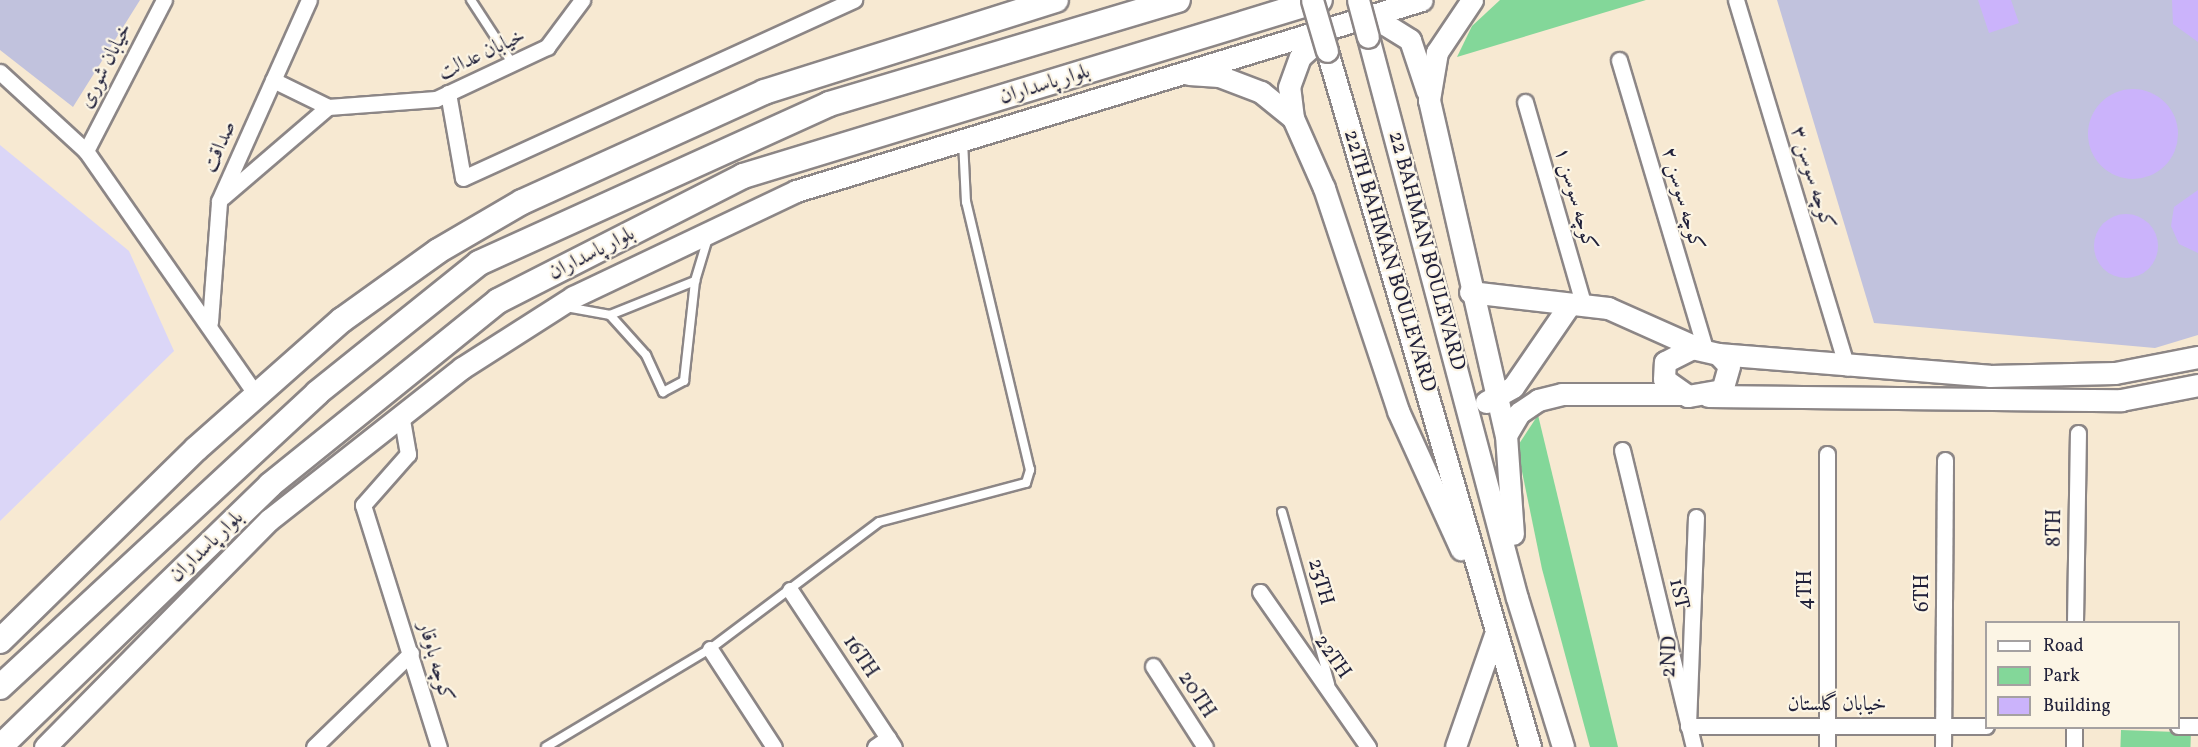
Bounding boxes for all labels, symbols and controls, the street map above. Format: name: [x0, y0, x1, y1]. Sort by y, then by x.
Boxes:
street label: خیابان شوری: [74, 19, 138, 113]
street label: خیابان عدالت: [434, 24, 530, 86]
street label: بلوار پاسداران: [997, 59, 1093, 111]
street label: صداقت: [198, 117, 242, 177]
street label: کوچه سوسن ۳: [1784, 123, 1840, 233]
street label: 22TH BAHMAN BOULEVARD: [1337, 127, 1441, 395]
street label: 22 BAHMAN BOULEVARD: [1382, 129, 1470, 373]
street label: کوچه سوسن ۱: [1548, 144, 1602, 254]
street label: کوچه سوسن ۲: [1655, 144, 1709, 254]
street label: بلوار پاسداران: [545, 222, 639, 286]
street label: بلوار پاسداران: [165, 506, 249, 588]
street label: 8TH: [2042, 509, 2068, 547]
street label: 23TH: [1301, 556, 1339, 608]
street label: 4TH: [1793, 570, 1819, 610]
street label: 6TH: [1910, 574, 1936, 612]
street label: 1ST: [1662, 576, 1694, 612]
street label: کوچه باوقار: [412, 619, 458, 705]
legend: [1985, 621, 2180, 729]
street label: 22TH: [1308, 630, 1356, 684]
street label: 16TH: [837, 631, 883, 683]
text: Road: [2043, 634, 2084, 659]
street label: 2ND: [1657, 635, 1683, 679]
text: Park: [2043, 664, 2080, 689]
street label: 20TH: [1171, 667, 1221, 723]
street label: خیابان گلستان: [1788, 692, 1886, 718]
text: Building: [2043, 694, 2111, 719]

